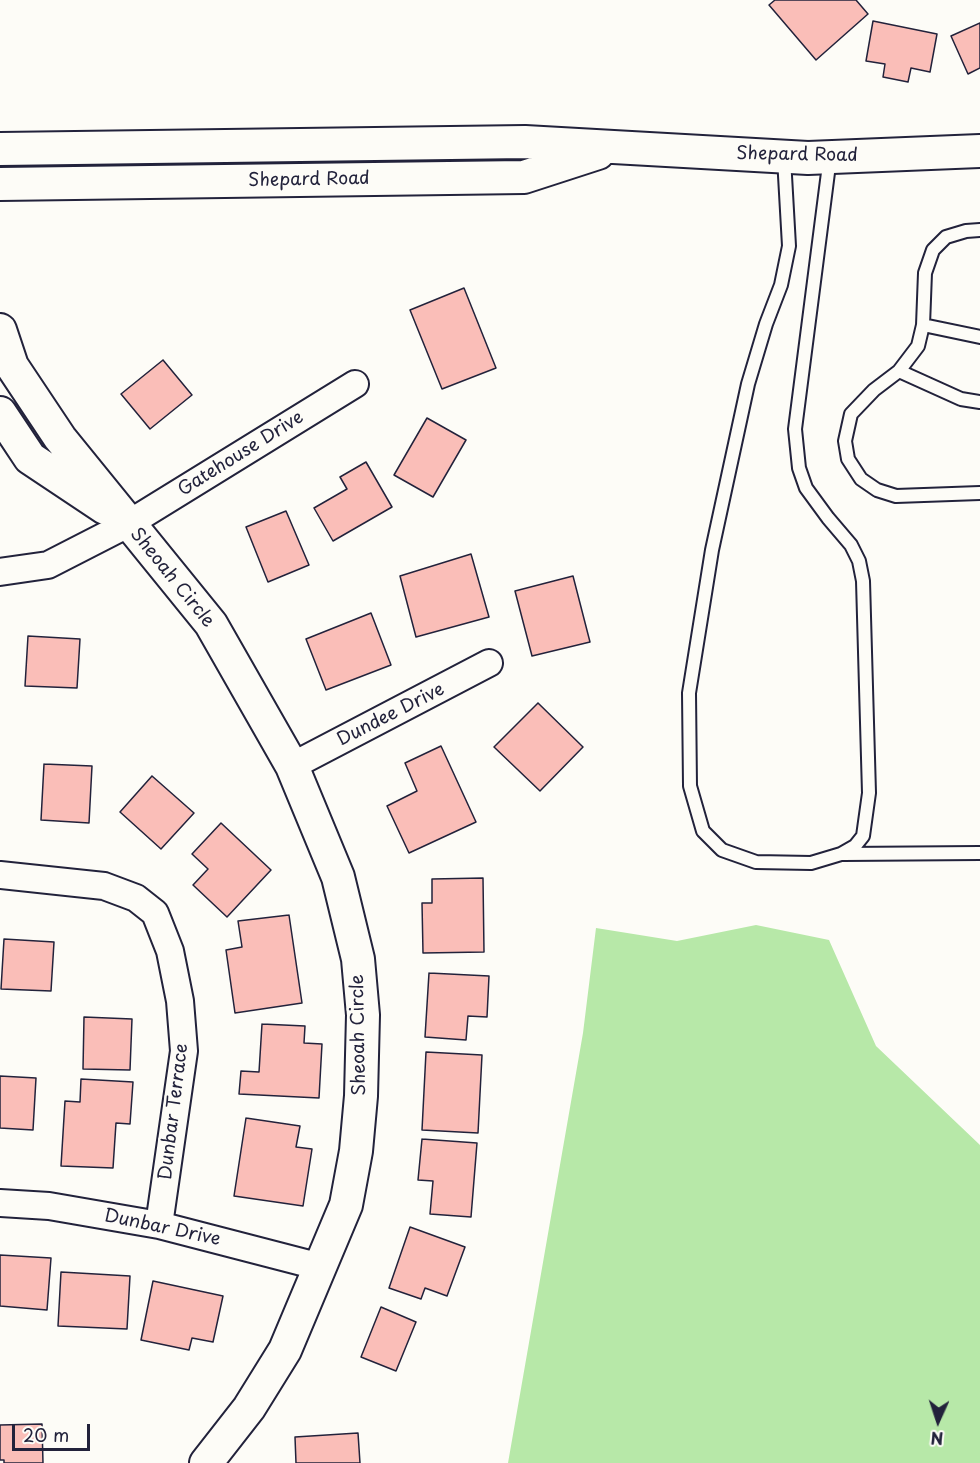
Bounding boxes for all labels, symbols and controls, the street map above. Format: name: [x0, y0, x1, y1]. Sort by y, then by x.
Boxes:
street label: Shepard Road: [736, 143, 858, 167]
street label: Shepard Road: [248, 168, 370, 192]
street label: Gatehouse Drive: [174, 407, 308, 501]
street label: Sheoah Circle: [125, 524, 219, 632]
street label: Dundee Drive: [334, 679, 448, 751]
street label: Sheoah Circle: [347, 974, 371, 1096]
street label: Dunbar Terrace: [155, 1042, 193, 1182]
street label: Dunbar Drive: [102, 1205, 222, 1251]
north arrow: [908, 1391, 968, 1451]
scale bar: [15, 1412, 93, 1450]
text: 20 m: [23, 1421, 69, 1448]
text: N: [930, 1427, 944, 1451]

